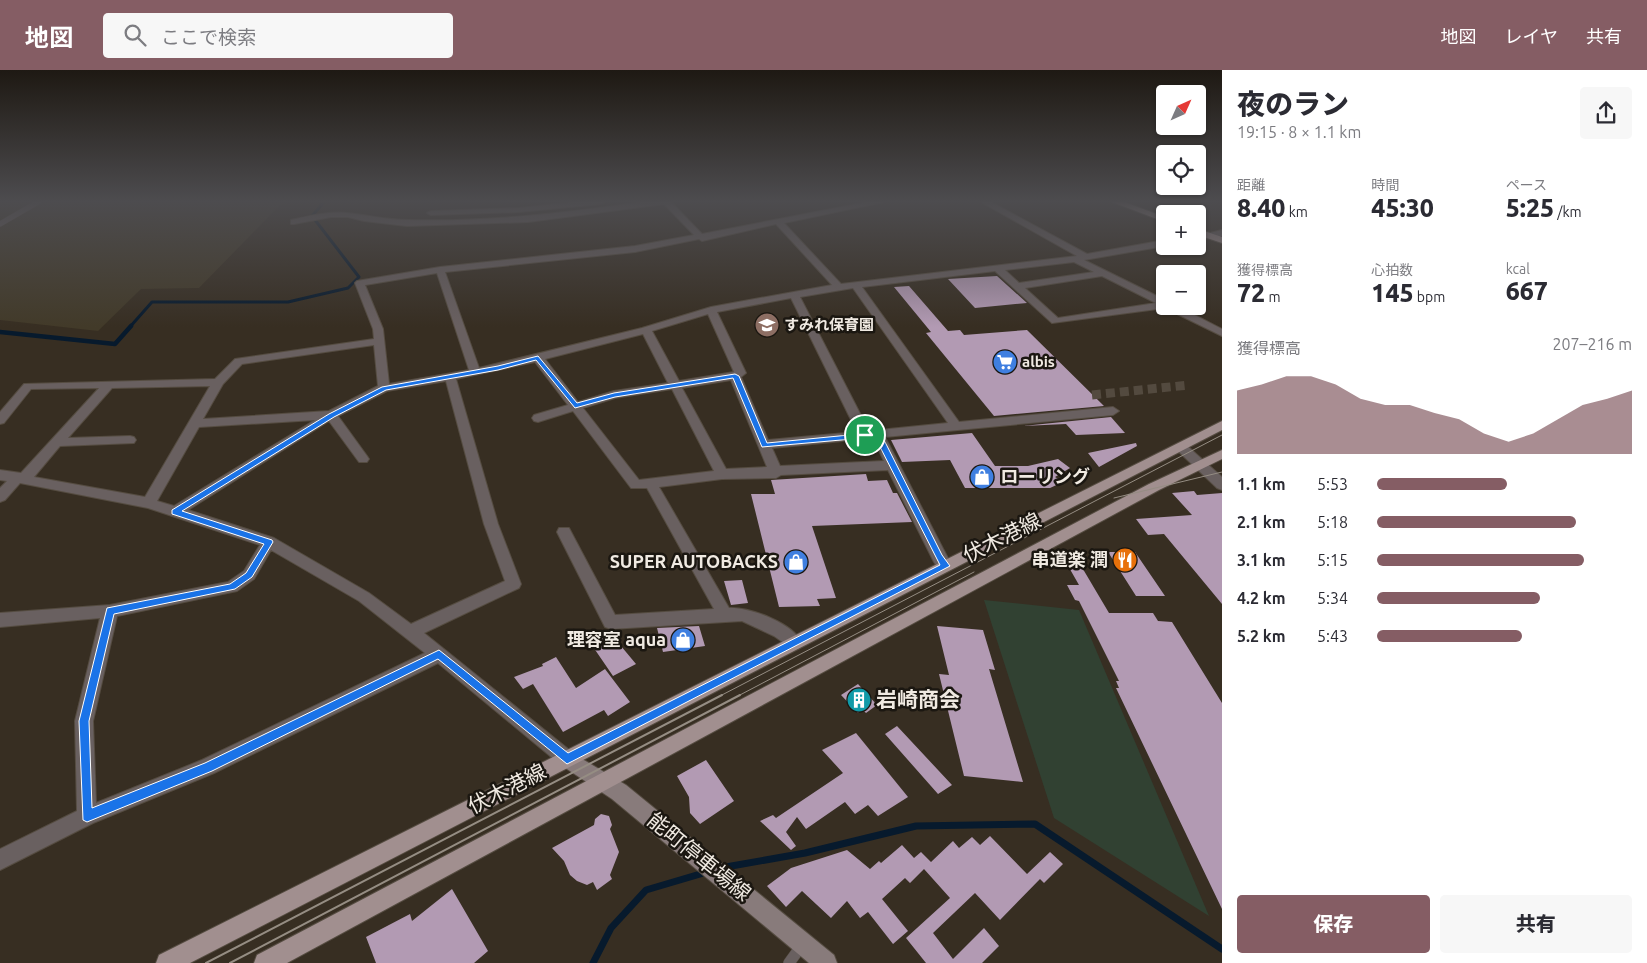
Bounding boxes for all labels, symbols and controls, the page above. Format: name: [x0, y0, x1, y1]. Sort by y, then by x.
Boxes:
search box: [103, 13, 453, 58]
icon: search: [121, 21, 149, 49]
text: 地図: [25, 24, 73, 51]
text: ここで検索: [161, 26, 256, 48]
text: 地図: [1441, 26, 1477, 46]
text: レイヤ: [1505, 26, 1558, 46]
text: 共有: [1586, 26, 1622, 46]
north arrow: [1156, 85, 1206, 135]
map controls: [1156, 85, 1206, 315]
button: share: [1580, 87, 1632, 139]
text: 夜のラン: [1237, 88, 1349, 119]
text: 19:15 · 8 × 1.1 km: [1237, 123, 1361, 141]
button: locate: [1156, 145, 1206, 195]
text: 距離: [1237, 177, 1265, 193]
text: 時間: [1371, 177, 1399, 193]
text: ペース: [1506, 177, 1547, 193]
text: 8.40: [1237, 194, 1285, 222]
text: 45:30: [1371, 194, 1434, 222]
text: 5:25: [1506, 194, 1554, 222]
text: km: [1285, 204, 1308, 220]
text: /km: [1554, 204, 1582, 220]
button: +: [1156, 205, 1206, 255]
text: kcal: [1506, 261, 1530, 277]
text: 獲得標高: [1237, 262, 1293, 278]
text: 心拍数: [1371, 262, 1413, 278]
button: −: [1156, 265, 1206, 315]
text: 667: [1506, 277, 1548, 305]
text: 72: [1237, 279, 1265, 307]
text: 145: [1371, 279, 1414, 307]
text: m: [1265, 289, 1281, 305]
text: bpm: [1414, 289, 1445, 305]
school or university icon: すみれ保育園: [754, 312, 780, 338]
place label: すみれ保育園: [784, 316, 874, 333]
text: 207–216 m: [1552, 335, 1632, 353]
text: 獲得標高: [1237, 339, 1301, 357]
supermarket icon: albis: [992, 349, 1018, 375]
place label: albis: [1022, 353, 1055, 370]
pin: [844, 414, 886, 456]
icon: arrive: [851, 421, 879, 449]
shop icon: ローリング: [969, 464, 995, 490]
place label: ローリング: [1000, 466, 1090, 486]
text: 1.1 km: [1237, 475, 1286, 493]
text: 5:53: [1317, 475, 1348, 493]
street label: 伏木港線: [959, 507, 1044, 567]
text: 2.1 km: [1237, 513, 1286, 531]
text: 5:18: [1317, 513, 1348, 531]
restaurant icon: 串道楽 潤: [1112, 547, 1138, 573]
shop icon: SUPER AUTOBACKS: [783, 549, 809, 575]
place label: 串道楽 潤: [1032, 549, 1108, 569]
place label: SUPER AUTOBACKS: [610, 551, 778, 571]
text: 3.1 km: [1237, 551, 1286, 569]
text: 5:15: [1317, 551, 1348, 569]
text: 4.2 km: [1237, 589, 1286, 607]
text: 5:34: [1317, 589, 1348, 607]
shop icon: 理容室 aqua: [670, 627, 696, 653]
text: 5.2 km: [1237, 627, 1286, 645]
text: 5:43: [1317, 627, 1348, 645]
place label: 理容室 aqua: [567, 629, 666, 649]
building icon: 岩崎商会: [846, 687, 872, 713]
place label: 岩崎商会: [876, 687, 960, 711]
street label: 伏木港線: [464, 758, 549, 818]
street label: 能町停車場線: [643, 807, 756, 905]
button: 保存: [1237, 895, 1430, 953]
button: 共有: [1440, 895, 1632, 953]

